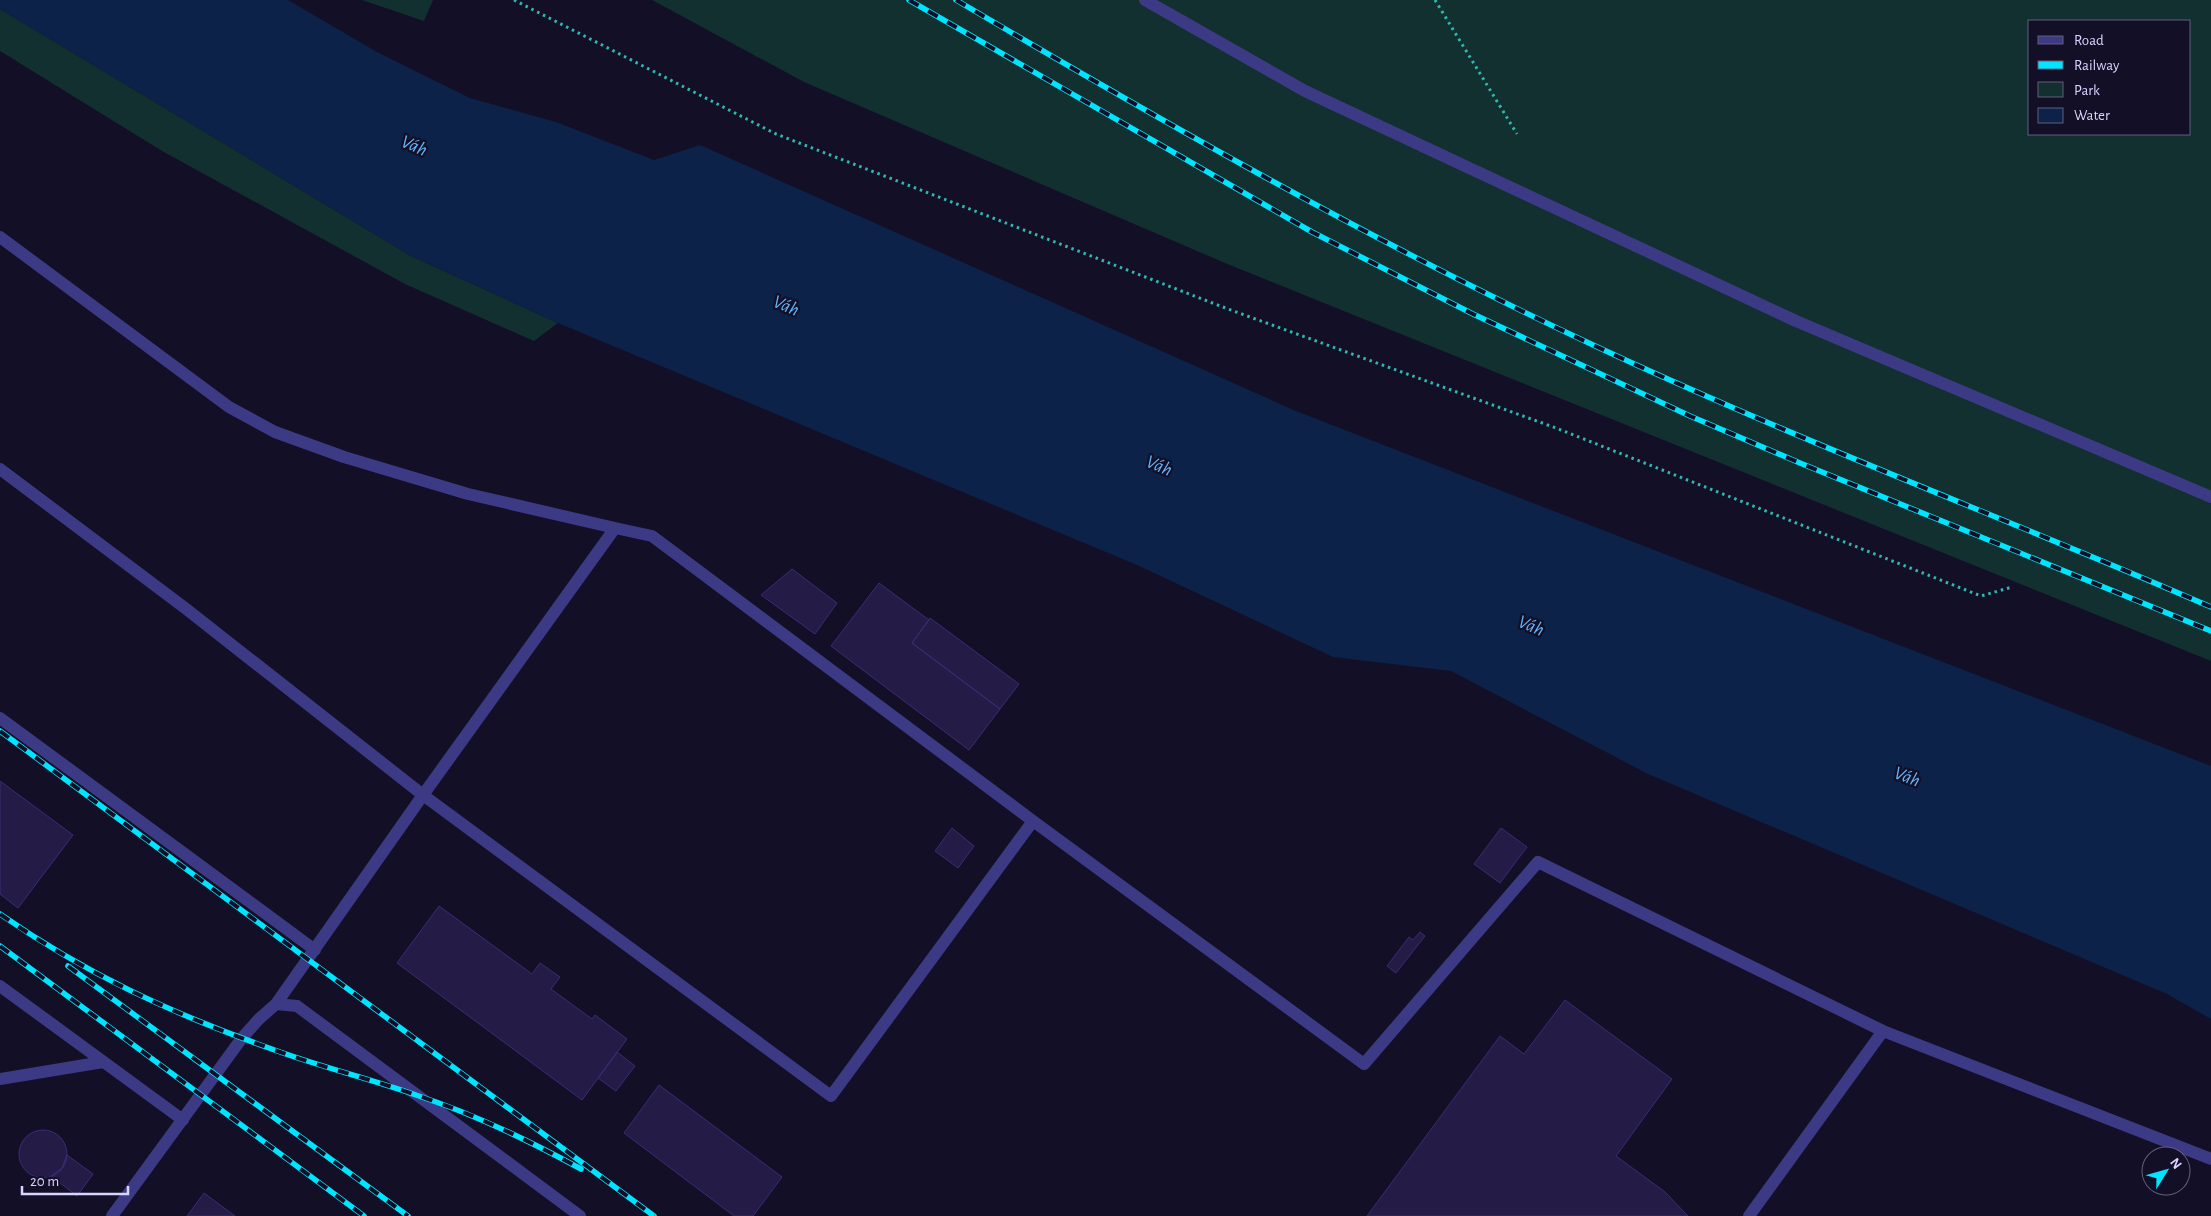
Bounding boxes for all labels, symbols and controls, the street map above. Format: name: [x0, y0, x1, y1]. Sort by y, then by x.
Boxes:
legend: [2028, 20, 2191, 135]
text: Road: [2074, 33, 2104, 48]
text: Railway: [2074, 58, 2120, 73]
text: Park: [2074, 83, 2100, 98]
text: Water: [2074, 108, 2110, 123]
water label: Váh: [398, 132, 430, 160]
water label: Váh: [770, 292, 802, 320]
water label: Váh: [1143, 452, 1175, 480]
water label: Váh: [1515, 612, 1547, 640]
water label: Váh: [1891, 763, 1923, 791]
north arrow: [2141, 1146, 2191, 1196]
text: N: [2167, 1156, 2184, 1172]
scale bar: [22, 1164, 129, 1196]
text: 20 m: [30, 1174, 59, 1189]

